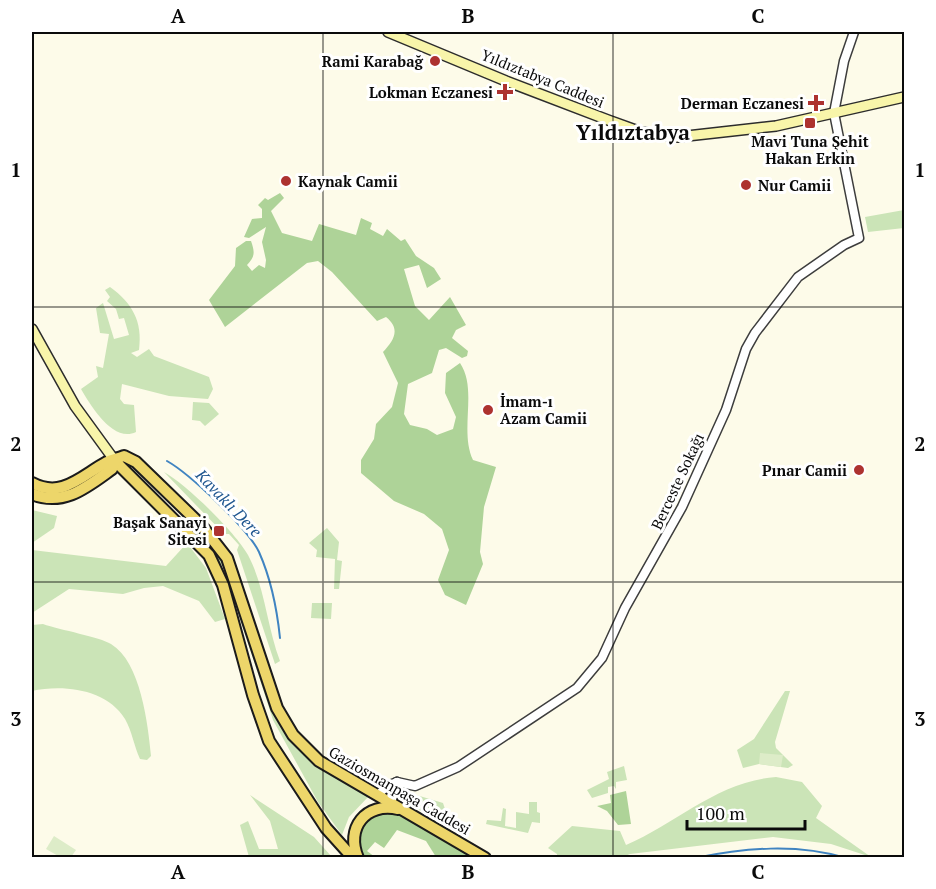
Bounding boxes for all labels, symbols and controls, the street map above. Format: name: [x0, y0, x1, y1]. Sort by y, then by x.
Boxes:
text: A: [171, 2, 186, 29]
text: B: [462, 2, 475, 29]
text: C: [751, 2, 765, 29]
street label: Yıldıztabya Caddesi: [478, 44, 608, 112]
place label: Rami Karabağ: [322, 51, 424, 71]
marker: Rami Karabağ: [428, 54, 442, 68]
place label: Lokman Eczanesi: [369, 82, 493, 102]
marker: Lokman Eczanesi: [498, 85, 512, 99]
place label: Derman Eczanesi: [681, 93, 804, 113]
marker: Derman Eczanesi: [809, 96, 823, 110]
marker: Mavi Tuna Şehit Hakan Erkin: [803, 116, 817, 130]
district label: Yıldıztabya: [576, 118, 690, 146]
place label: Mavi Tuna Şehit Hakan Erkin: [751, 131, 869, 168]
text: 1: [10, 156, 22, 183]
text: 1: [914, 156, 926, 183]
place label: Kaynak Camii: [298, 171, 398, 191]
marker: Kaynak Camii: [279, 174, 293, 188]
place label: Nur Camii: [758, 175, 831, 195]
marker: Nur Camii: [739, 178, 753, 192]
place label: İmam-ı Azam Camii: [500, 391, 587, 428]
marker: İmam-ı Azam Camii: [481, 403, 495, 417]
text: 2: [10, 430, 22, 457]
street label: Berceste Sokağı: [646, 430, 708, 532]
text: 2: [914, 430, 926, 457]
place label: Pınar Camii: [762, 460, 847, 480]
marker: Pınar Camii: [852, 463, 866, 477]
water label: Kavaklı Dere: [190, 464, 267, 542]
place label: Başak Sanayi Sitesi: [113, 512, 207, 549]
marker: Başak Sanayi Sitesi: [212, 524, 226, 538]
text: 3: [10, 705, 22, 732]
text: 3: [914, 705, 926, 732]
street label: Gaziosmanpaşa Caddesi: [326, 741, 474, 839]
scale bar: [687, 793, 806, 831]
text: 100 m: [696, 801, 745, 825]
text: A: [171, 858, 186, 885]
text: B: [462, 858, 475, 885]
text: C: [751, 858, 765, 885]

